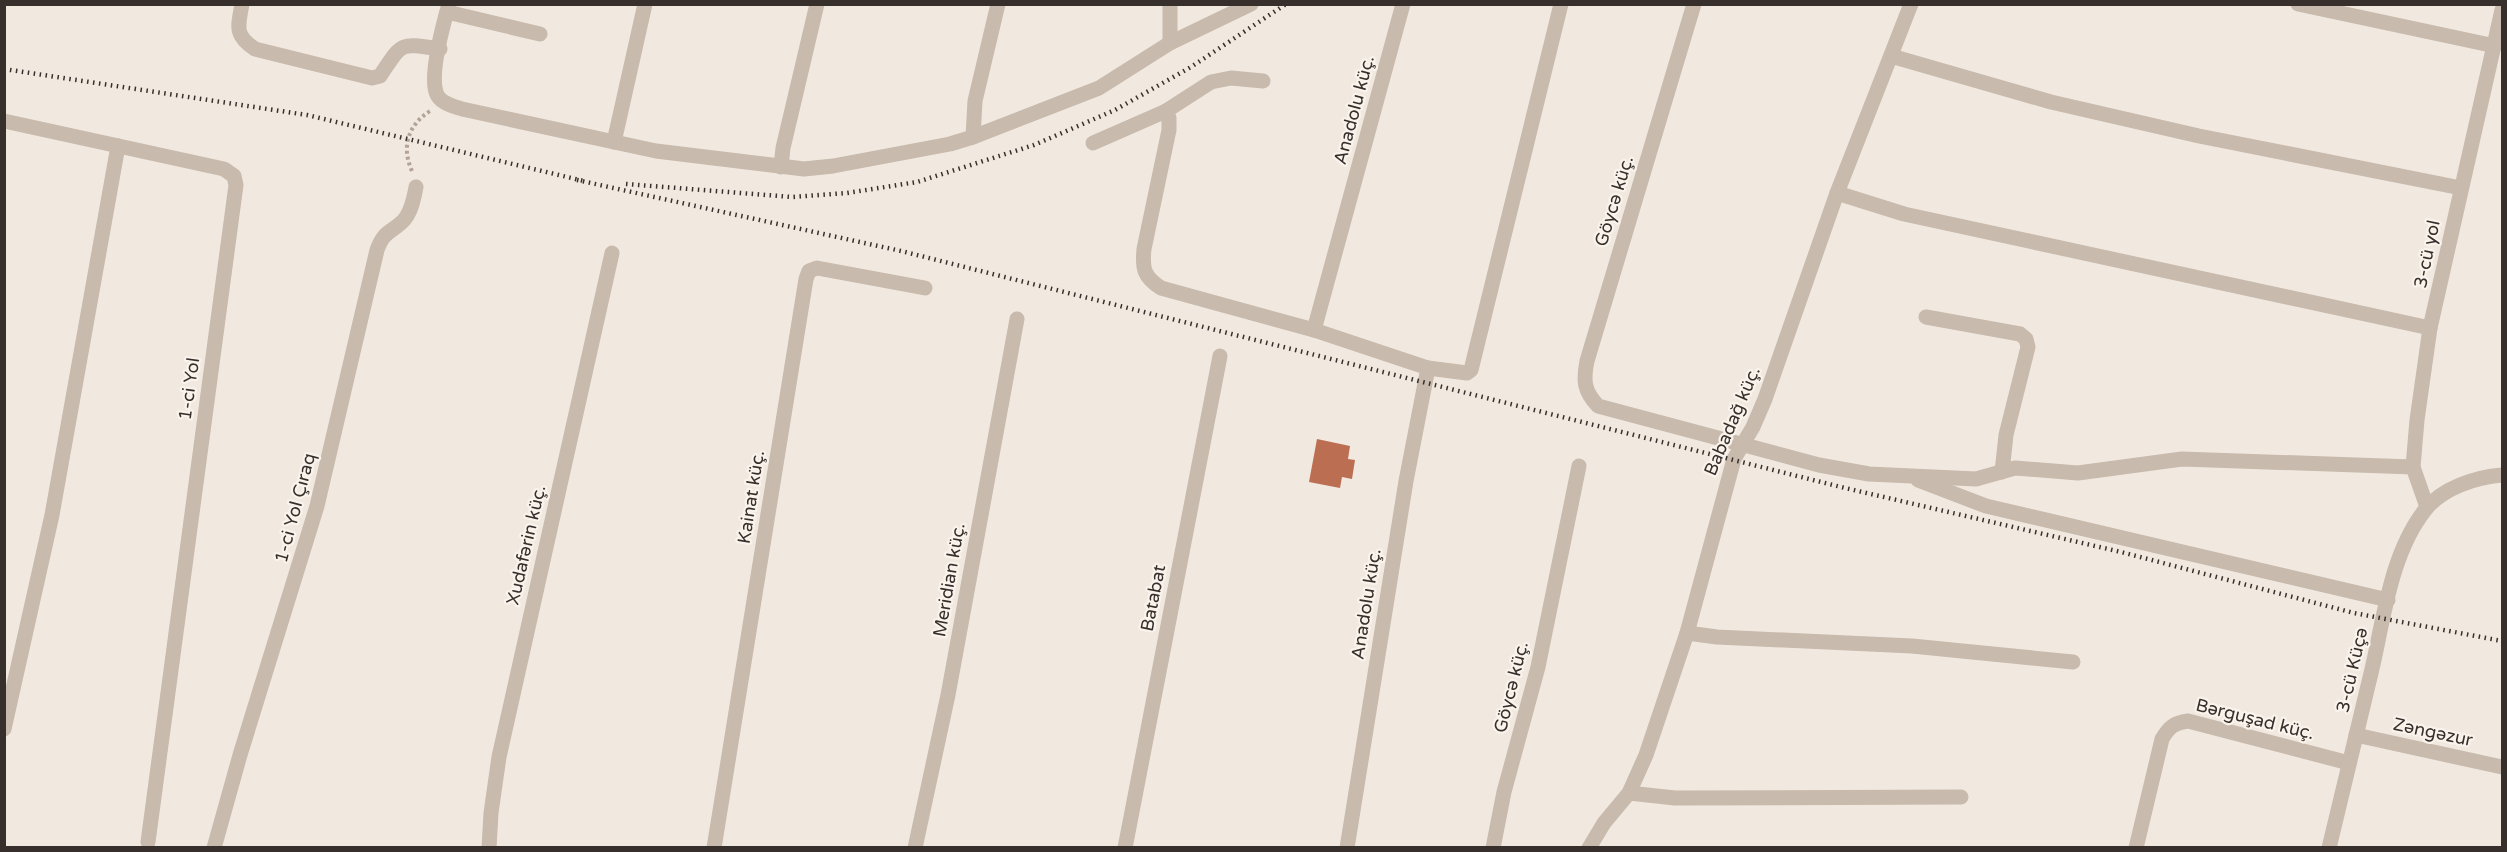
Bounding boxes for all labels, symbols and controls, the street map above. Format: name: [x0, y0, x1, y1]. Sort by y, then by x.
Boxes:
street label: Anadolu küç.: [1329, 53, 1379, 167]
street label: Göycə küç.: [1590, 153, 1638, 249]
street label: 3-cü yol: [2409, 218, 2445, 290]
street label: 1-ci Yol: [174, 356, 204, 422]
street label: Babadağ küç.: [1699, 363, 1765, 479]
street label: Kainat küç.: [733, 449, 769, 545]
street label: 1-ci Yol Çıraq: [270, 451, 320, 565]
street label: Xudafərin küç.: [502, 483, 550, 607]
street label: Meridian küç.: [928, 521, 970, 639]
street label: Anadolu küç.: [1346, 547, 1386, 661]
street label: Batabat: [1136, 563, 1170, 633]
street label: 3-cü Küçə: [2332, 625, 2372, 715]
street label: Göycə küç.: [1489, 639, 1533, 735]
street label: Bərguşad küç.: [2193, 694, 2317, 744]
street label: Zəngəzur: [2391, 713, 2475, 751]

